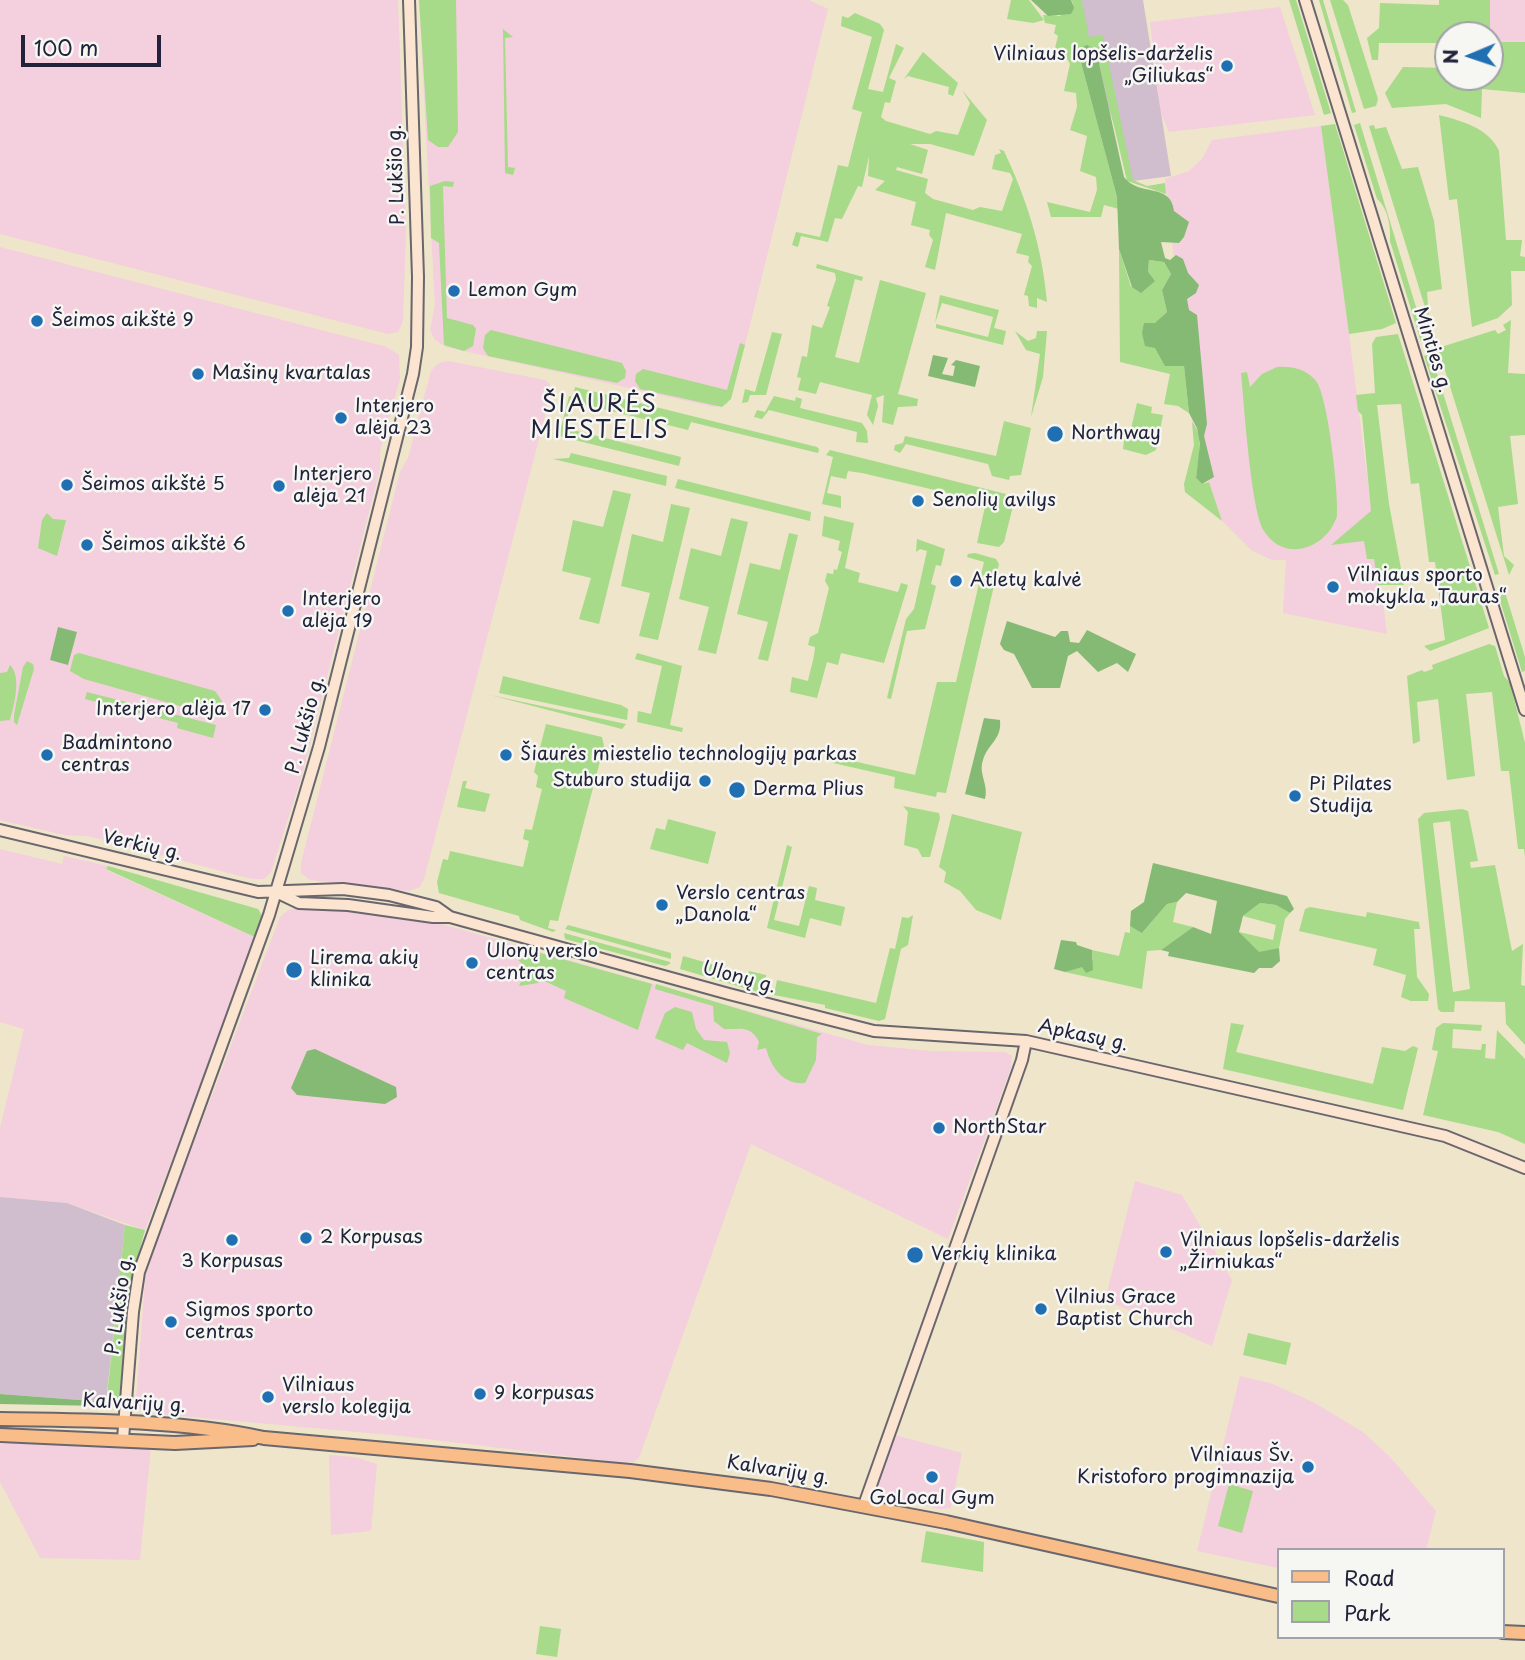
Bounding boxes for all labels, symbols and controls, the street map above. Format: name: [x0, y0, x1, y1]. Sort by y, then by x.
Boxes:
scale bar: [24, 21, 164, 65]
north arrow: [1434, 21, 1504, 91]
text: 100 m: [34, 31, 98, 63]
place label: Vilniaus lopšelis-darželis „Giliukas“: [993, 44, 1213, 88]
text: N: [1436, 49, 1464, 65]
marker: Vilniaus lopšelis-darželis „Giliukas“: [1219, 58, 1235, 74]
street label: P. Lukšio g.: [384, 124, 410, 226]
place label: Lemon Gym: [468, 280, 577, 302]
marker: Lemon Gym: [446, 283, 462, 299]
street label: Minties g.: [1408, 304, 1456, 396]
place label: Šeimos aikštė 9: [51, 310, 193, 332]
marker: Šeimos aikštė 9: [29, 313, 45, 329]
place label: Mašinų kvartalas: [212, 363, 371, 385]
marker: Mašinų kvartalas: [190, 366, 206, 382]
district label: ŠIAURĖS MIESTELIS: [532, 392, 668, 446]
place label: Interjero alėja 23: [355, 396, 434, 440]
marker: Interjero alėja 23: [333, 410, 349, 426]
place label: Northway: [1071, 423, 1161, 445]
marker: Northway: [1045, 424, 1065, 444]
place label: Interjero alėja 21: [293, 464, 372, 508]
place label: Šeimos aikštė 5: [81, 474, 225, 496]
marker: Šeimos aikštė 5: [59, 477, 75, 493]
marker: Interjero alėja 21: [271, 478, 287, 494]
place label: Senolių avilys: [932, 490, 1056, 512]
marker: Senolių avilys: [910, 493, 926, 509]
place label: Šeimos aikštė 6: [101, 534, 246, 556]
marker: Šeimos aikštė 6: [79, 537, 95, 553]
place label: Vilniaus sporto mokykla „Tauras“: [1347, 565, 1507, 609]
place label: Atletų kalvė: [970, 570, 1082, 592]
marker: Atletų kalvė: [948, 573, 964, 589]
marker: Vilniaus sporto mokykla „Tauras“: [1325, 579, 1341, 595]
place label: Interjero alėja 19: [302, 589, 381, 633]
marker: Interjero alėja 19: [280, 603, 296, 619]
street label: P. Lukšio g.: [282, 674, 330, 776]
place label: Interjero alėja 17: [96, 699, 251, 721]
marker: Interjero alėja 17: [257, 702, 273, 718]
place label: Badmintono centras: [61, 733, 172, 777]
place label: Šiaurės miestelio technologijų parkas: [520, 744, 857, 766]
marker: Badmintono centras: [39, 747, 55, 763]
marker: Šiaurės miestelio technologijų parkas: [498, 747, 514, 763]
place label: Stuburo studija: [553, 770, 691, 792]
marker: Stuburo studija: [697, 773, 713, 789]
place label: Pi Pilates Studija: [1309, 774, 1392, 818]
place label: Derma Plius: [753, 779, 864, 801]
marker: Derma Plius: [727, 780, 747, 800]
marker: Pi Pilates Studija: [1287, 788, 1303, 804]
street label: Verkių g.: [100, 826, 184, 866]
place label: Verslo centras „Danola“: [676, 883, 805, 927]
marker: Verslo centras „Danola“: [654, 897, 670, 913]
place label: Ulonų verslo centras: [486, 941, 598, 985]
place label: Lirema akių klinika: [310, 948, 419, 992]
marker: Ulonų verslo centras: [464, 955, 480, 971]
street label: Ulonų g.: [700, 957, 778, 999]
marker: Lirema akių klinika: [284, 960, 304, 980]
street label: Apkasų g.: [1036, 1015, 1130, 1057]
place label: NorthStar: [953, 1117, 1046, 1139]
marker: NorthStar: [931, 1120, 947, 1136]
place label: 2 Korpusas: [320, 1227, 423, 1249]
marker: 2 Korpusas: [298, 1230, 314, 1246]
place label: Vilniaus lopšelis-darželis „Žirniukas“: [1180, 1230, 1400, 1274]
marker: 3 Korpusas: [224, 1232, 240, 1248]
place label: Verkių klinika: [931, 1244, 1056, 1266]
marker: Vilniaus lopšelis-darželis „Žirniukas“: [1158, 1244, 1174, 1260]
marker: Verkių klinika: [905, 1245, 925, 1265]
place label: 3 Korpusas: [181, 1251, 283, 1273]
street label: P. Lukšio g.: [102, 1254, 138, 1356]
place label: Vilnius Grace Baptist Church: [1055, 1287, 1193, 1331]
place label: Sigmos sporto centras: [185, 1300, 313, 1344]
marker: Vilnius Grace Baptist Church: [1033, 1301, 1049, 1317]
marker: Sigmos sporto centras: [163, 1314, 179, 1330]
place label: Vilniaus verslo kolegija: [282, 1375, 411, 1419]
place label: 9 korpusas: [494, 1383, 594, 1405]
marker: 9 korpusas: [472, 1386, 488, 1402]
marker: Vilniaus verslo kolegija: [260, 1389, 276, 1405]
street label: Kalvarijų g.: [82, 1390, 186, 1418]
place label: Vilniaus Šv. Kristoforo progimnazija: [1077, 1445, 1294, 1489]
street label: Kalvarijų g.: [725, 1452, 831, 1490]
marker: Vilniaus Šv. Kristoforo progimnazija: [1300, 1459, 1316, 1475]
marker: GoLocal Gym: [924, 1469, 940, 1485]
place label: GoLocal Gym: [869, 1488, 995, 1510]
legend: [1276, 1548, 1504, 1639]
text: Road: [1344, 1561, 1395, 1593]
text: Park: [1344, 1596, 1391, 1628]

